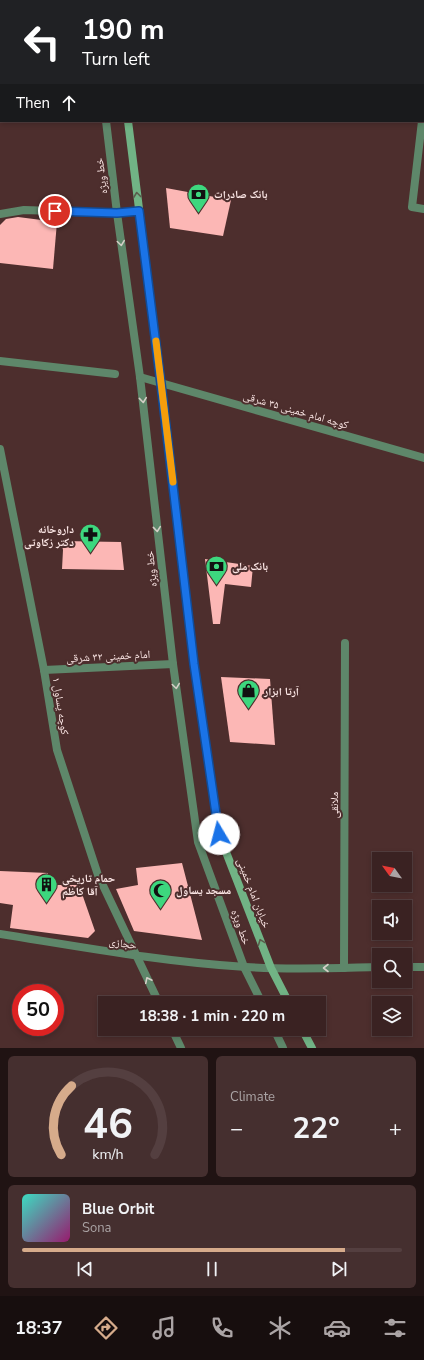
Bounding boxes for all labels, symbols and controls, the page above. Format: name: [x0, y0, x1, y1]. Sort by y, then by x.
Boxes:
text: 190 m: [82, 11, 165, 49]
icon: left: [16, 16, 68, 68]
text: Turn left: [82, 47, 150, 71]
icon: ahead: [58, 92, 80, 114]
text: Then: [16, 93, 50, 113]
street label: خط ویژه: [92, 157, 111, 195]
bank icon: بانک صادرات: [185, 181, 211, 214]
place label: بانک صادرات: [214, 187, 267, 202]
one-way arrow: [133, 192, 142, 198]
pin: [38, 194, 72, 228]
icon: arrive: [44, 200, 66, 222]
one-way arrow: [116, 240, 125, 246]
street label: کوچه امام خمینی ۳۵ شرقی: [241, 388, 351, 433]
one-way arrow: [138, 396, 147, 403]
place label: داروخانه دکتر زکاوتی: [24, 522, 74, 550]
pharmacy icon: داروخانه دکتر زکاوتی: [77, 522, 103, 555]
one-way arrow: [152, 526, 161, 532]
street label: خط ویژه: [142, 550, 161, 588]
bank icon: بانک ملی: [204, 553, 230, 586]
place label: بانک ملی: [232, 559, 268, 574]
street label: امام خمینی ۳۲ شرقی: [66, 647, 151, 666]
street label: کوچه یساول ۱: [49, 676, 73, 736]
shop icon: آرتا ابزار: [236, 678, 262, 711]
one-way arrow: [171, 683, 180, 689]
place label: آرتا ابزار: [263, 684, 299, 699]
street label: ملانقی: [327, 792, 342, 818]
position arrow: [198, 813, 240, 855]
north arrow: [372, 852, 412, 892]
map controls: [372, 852, 412, 1036]
street label: خیابان امام خمینی: [233, 856, 274, 930]
building icon: حمام تاریخی آقا کاظم: [33, 871, 59, 904]
place label: حمام تاریخی آقا کاظم: [62, 871, 115, 899]
mosque icon: مسجد یساول: [147, 877, 173, 910]
place label: مسجد یساول: [176, 883, 231, 898]
button: sound: [372, 900, 412, 940]
street label: خط ویژه: [227, 908, 254, 947]
street label: حجازی: [108, 934, 138, 953]
one-way arrow: [258, 939, 266, 947]
button: search: [372, 948, 412, 988]
one-way arrow: [323, 964, 329, 972]
one-way arrow: [145, 976, 153, 984]
speed limit sign: 50: [12, 984, 64, 1036]
button: layers: [372, 996, 412, 1036]
text: 18:38 · 1 min · 220 m: [139, 1006, 285, 1026]
text: Climate: [230, 1088, 275, 1106]
text: 46: [83, 1095, 133, 1152]
text: 22°: [292, 1108, 340, 1149]
text: −: [230, 1114, 243, 1144]
text: +: [389, 1114, 402, 1144]
text: km/h: [92, 1144, 124, 1163]
text: Blue Orbit: [82, 1199, 154, 1219]
text: Sona: [82, 1219, 112, 1237]
icon: previous: [74, 1258, 96, 1280]
icon: pause: [201, 1258, 223, 1280]
icon: next: [328, 1258, 350, 1280]
icon: directions: [92, 1314, 120, 1342]
icon: music: [150, 1314, 178, 1342]
icon: phone: [208, 1314, 236, 1342]
icon: climate: [266, 1314, 294, 1342]
icon: car: [323, 1314, 351, 1342]
icon: filters: [381, 1314, 409, 1342]
text: 18:37: [15, 1316, 63, 1340]

